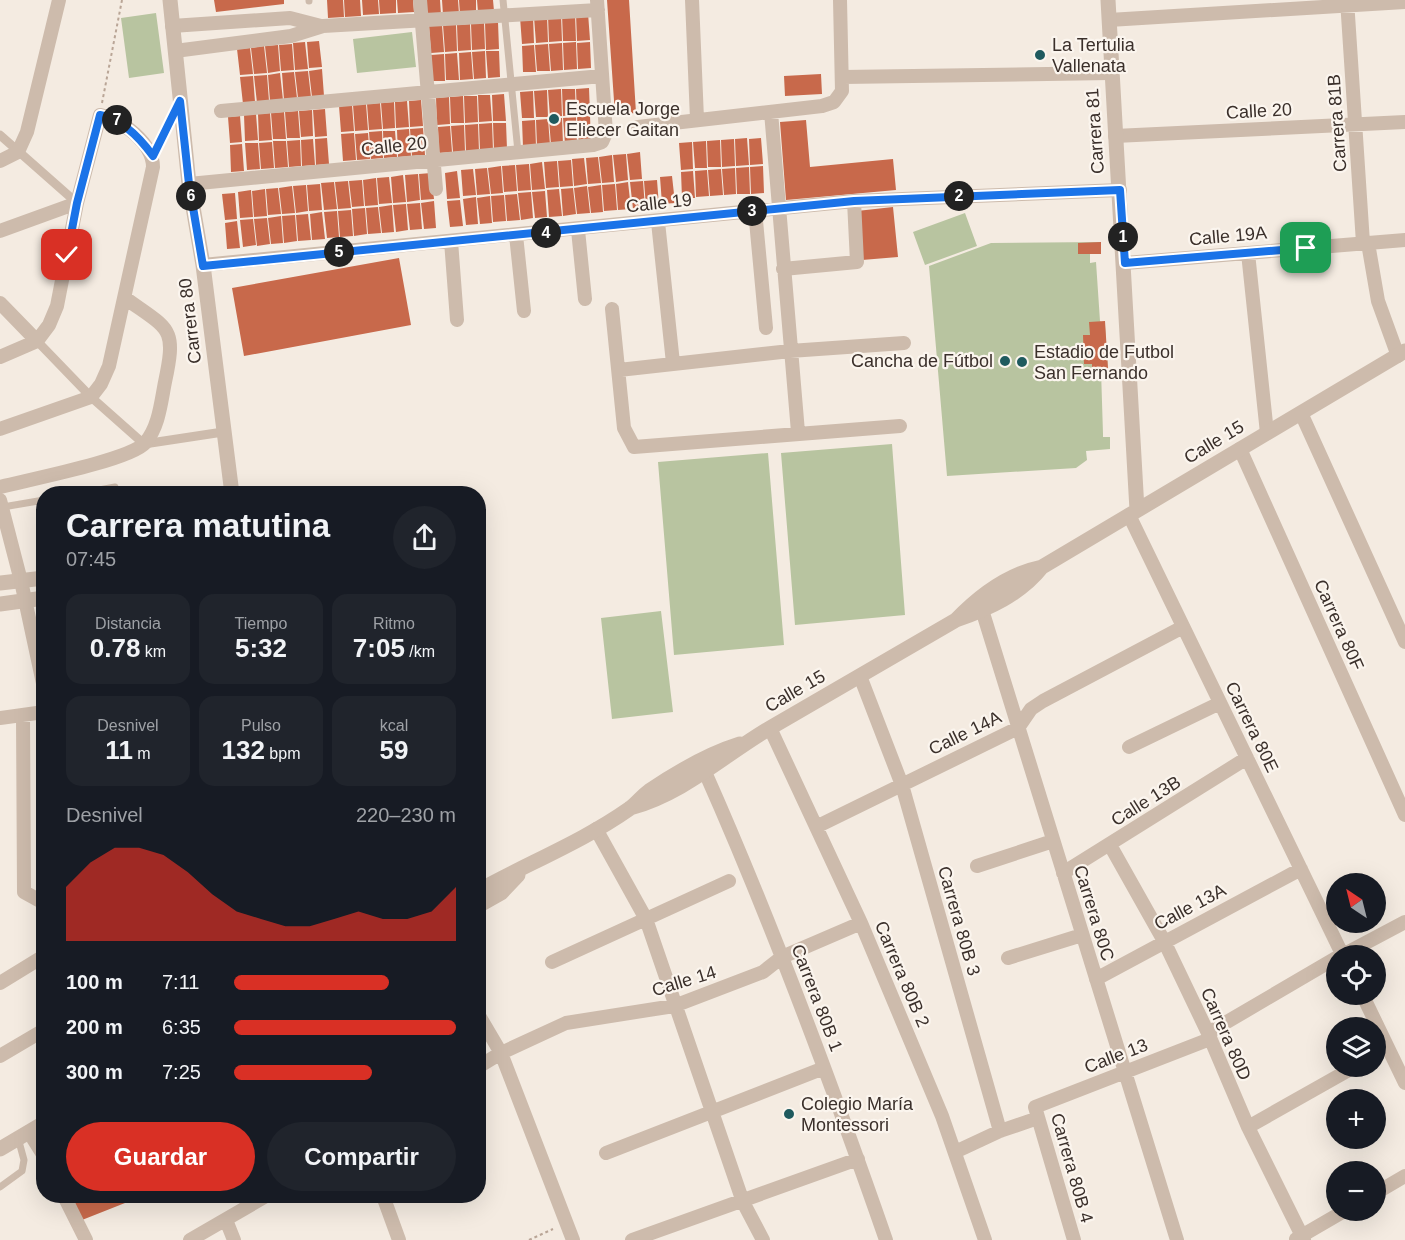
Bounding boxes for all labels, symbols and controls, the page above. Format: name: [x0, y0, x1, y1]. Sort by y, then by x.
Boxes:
place label: La Tertulia Vallenata: [1052, 35, 1136, 76]
marker: La Tertulia Vallenata: [1033, 48, 1047, 62]
street label: Carrera 81B: [1324, 73, 1350, 173]
street label: Carrera 81: [1082, 87, 1108, 175]
place label: Escuela Jorge Eliecer Gaitan: [566, 99, 680, 140]
street label: Calle 20: [1225, 99, 1293, 123]
pin: 7: [102, 105, 132, 135]
text: 7: [113, 111, 121, 128]
marker: Escuela Jorge Eliecer Gaitan: [547, 112, 561, 126]
street label: Calle 20: [360, 133, 428, 159]
pin: 6: [176, 181, 206, 211]
pin: 2: [944, 181, 974, 211]
text: 6: [187, 187, 195, 204]
text: 2: [955, 187, 963, 204]
street label: Calle 19: [625, 190, 693, 216]
pin: 3: [737, 196, 767, 226]
text: 3: [748, 202, 756, 219]
pin: 4: [531, 218, 561, 248]
pin: 1: [1108, 222, 1138, 252]
pin: [1280, 222, 1331, 273]
street label: Calle 19A: [1188, 223, 1268, 249]
text: 4: [542, 224, 550, 241]
text: 1: [1119, 228, 1127, 245]
pin: [41, 229, 92, 280]
icon: arrive: [1289, 231, 1322, 264]
pin: 5: [324, 237, 354, 267]
icon: check: [50, 238, 83, 271]
text: 5: [335, 243, 343, 260]
street label: Carrera 80: [175, 277, 205, 365]
place label: Estadio de Futbol San Fernando: [1034, 342, 1174, 383]
place label: Cancha de Fútbol: [851, 351, 993, 371]
marker: Cancha de Fútbol: [998, 354, 1012, 368]
marker: Estadio de Futbol San Fernando: [1015, 355, 1029, 369]
street label: Calle 15: [1181, 416, 1247, 468]
button: share: [393, 506, 456, 569]
text: Carrera matutina: [66, 507, 330, 544]
text: 07:45: [66, 548, 116, 570]
street label: Carrera 80F: [1310, 577, 1368, 673]
text: Distancia: [95, 615, 161, 632]
text: Tiempo: [235, 615, 287, 632]
text: Ritmo: [373, 615, 415, 632]
text: 0.78: [90, 633, 140, 663]
text: 5:32: [235, 633, 287, 663]
text: 7:05: [353, 633, 405, 663]
text: km: [140, 643, 166, 660]
text: /km: [405, 643, 435, 660]
street label: Calle 15: [761, 666, 829, 716]
street label: Carrera 80E: [1222, 679, 1282, 775]
street label: Calle 14A: [926, 707, 1004, 759]
text: Desnivel: [97, 717, 159, 734]
text: Pulso: [241, 717, 281, 734]
text: kcal: [380, 717, 408, 734]
text: 11: [105, 735, 133, 765]
text: 132: [222, 735, 265, 765]
text: 59: [380, 735, 408, 765]
text: m: [133, 745, 151, 762]
text: bpm: [265, 745, 300, 762]
street label: Calle 13B: [1108, 772, 1184, 830]
text: Desnivel: [66, 804, 143, 826]
text: 220–230 m: [356, 804, 456, 826]
street label: Carrera 80C: [1070, 863, 1118, 963]
street label: Carrera 80B 3: [934, 864, 984, 978]
north arrow: [1326, 873, 1386, 933]
map controls: [1326, 873, 1386, 1221]
street label: Calle 13A: [1151, 880, 1229, 934]
street label: Carrera 80B 2: [871, 918, 933, 1030]
street label: Carrera 80B 1: [787, 942, 847, 1054]
button: locate: [1326, 945, 1386, 1005]
street label: Calle 14: [649, 962, 719, 1000]
text: 100 m: [66, 971, 123, 993]
text: 7:11: [162, 971, 199, 993]
street label: Carrera 80D: [1197, 985, 1255, 1083]
text: 200 m: [66, 1016, 123, 1038]
text: 6:35: [162, 1016, 201, 1038]
button: layers: [1326, 1017, 1386, 1077]
street label: Calle 13: [1082, 1035, 1150, 1077]
text: 300 m: [66, 1061, 123, 1083]
text: 7:25: [162, 1061, 201, 1083]
button: +: [1326, 1089, 1386, 1149]
place label: Colegio María Montessori: [801, 1094, 914, 1135]
marker: Colegio María Montessori: [782, 1107, 796, 1121]
street label: Carrera 80B 4: [1047, 1111, 1097, 1225]
button: Guardar: [66, 1122, 255, 1191]
button: Compartir: [267, 1122, 456, 1191]
button: −: [1326, 1161, 1386, 1221]

